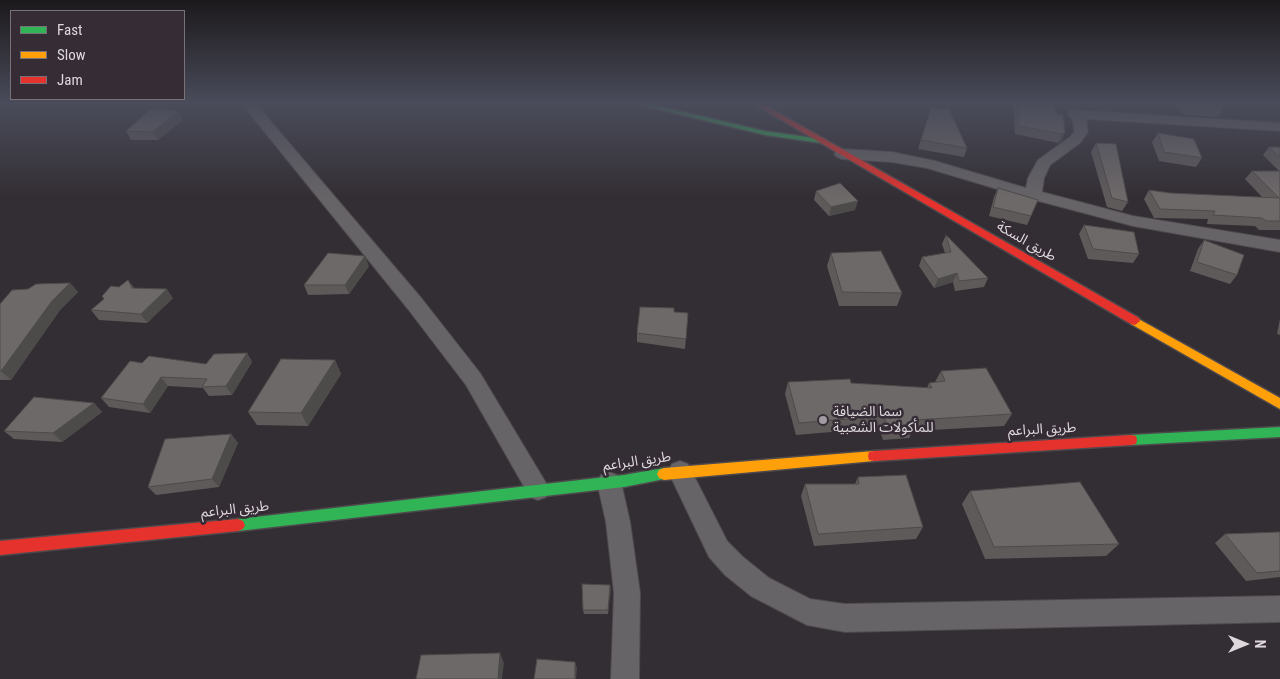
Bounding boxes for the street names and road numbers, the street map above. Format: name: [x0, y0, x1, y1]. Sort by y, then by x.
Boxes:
street label: طريق السكة: [993, 218, 1059, 266]
street label: طريق البراعم: [1007, 420, 1077, 440]
street label: طريق البراعم: [602, 449, 672, 475]
street label: طريق البراعم: [200, 498, 270, 522]

